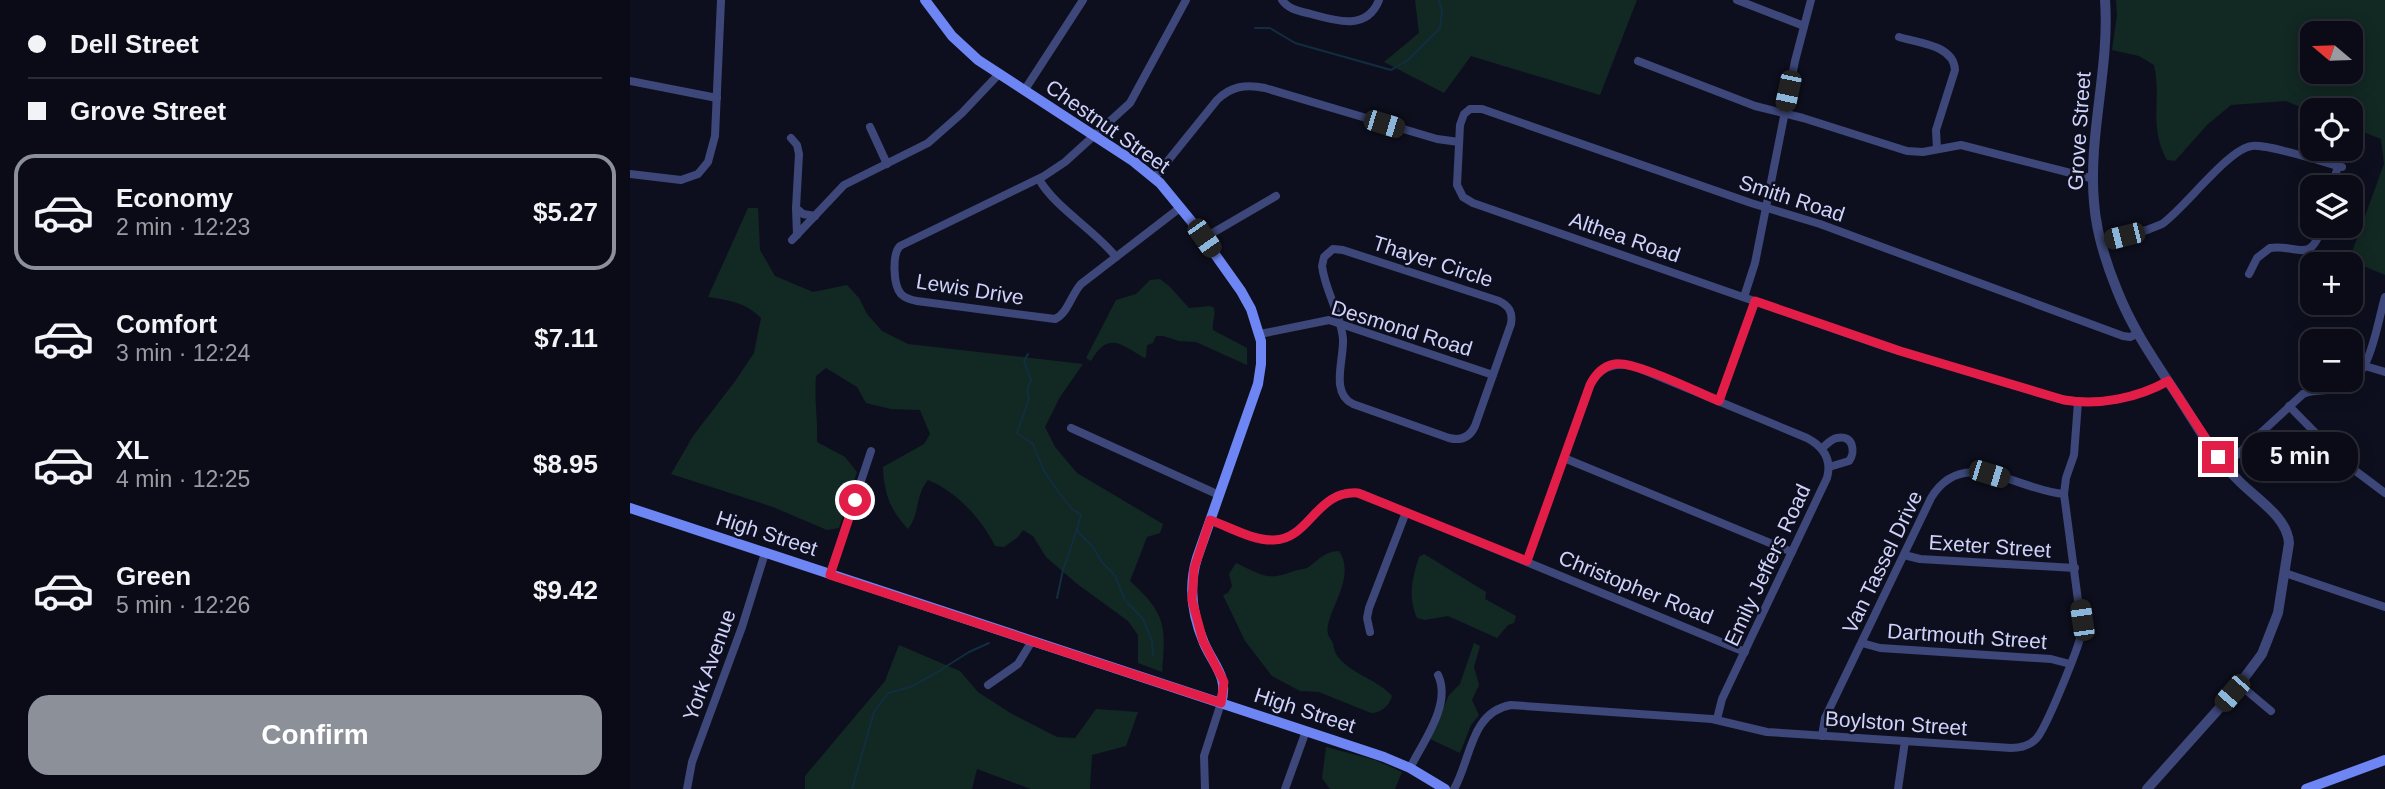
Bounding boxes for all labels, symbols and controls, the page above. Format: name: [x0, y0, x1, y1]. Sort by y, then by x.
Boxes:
north arrow: [2300, 21, 2362, 84]
map controls: [2300, 21, 2363, 392]
text: Dell Street: [70, 29, 199, 59]
car: [1774, 68, 1803, 114]
street label: Grove Street: [2063, 71, 2095, 191]
street label: Chestnut Street: [1042, 75, 1174, 177]
text: Grove Street: [70, 96, 226, 126]
button: locate: [2300, 98, 2363, 161]
car: [1361, 108, 1408, 140]
street label: Smith Road: [1736, 170, 1848, 226]
button: layers: [2300, 175, 2363, 238]
icon: car: [32, 181, 95, 244]
text: Economy: [116, 183, 233, 213]
text: $5.27: [533, 197, 598, 227]
street label: Althea Road: [1567, 207, 1683, 267]
text: 2 min · 12:23: [116, 214, 250, 240]
car: [1184, 215, 1225, 261]
car: [2102, 221, 2147, 251]
street label: Thayer Circle: [1370, 231, 1496, 291]
button: +: [2300, 252, 2363, 315]
street label: Lewis Drive: [915, 269, 1025, 309]
street label: Desmond Road: [1329, 296, 1475, 360]
icon: car: [32, 307, 95, 370]
text: Comfort: [116, 309, 217, 339]
text: $7.11: [534, 323, 598, 353]
button: −: [2300, 329, 2363, 392]
text: 3 min · 12:24: [116, 340, 250, 366]
icon: car: [32, 433, 95, 496]
callout: 5 min: [2242, 433, 2358, 482]
text: XL: [116, 435, 149, 465]
route end: [2202, 441, 2234, 473]
text: 5 min: [2270, 443, 2330, 469]
text: $8.95: [533, 449, 598, 479]
car: [1966, 458, 2013, 490]
text: 4 min · 12:25: [116, 466, 250, 492]
street label: Emily Jeffers Road: [1719, 480, 1815, 650]
route start: [839, 484, 871, 516]
street label: Van Tassel Drive: [1838, 487, 1926, 637]
street label: High Street: [713, 506, 821, 560]
street label: Exeter Street: [1928, 530, 2052, 562]
street label: Christopher Road: [1555, 546, 1717, 628]
icon: car: [32, 559, 95, 622]
text: Green: [116, 561, 191, 591]
text: $9.42: [533, 575, 598, 605]
text: 5 min · 12:26: [116, 592, 250, 618]
car: [2069, 598, 2096, 642]
street label: York Avenue: [678, 606, 740, 724]
street label: Dartmouth Street: [1886, 619, 2048, 653]
car: [2211, 670, 2254, 716]
street label: High Street: [1251, 683, 1359, 737]
button: Confirm: [28, 695, 602, 775]
street label: Boylston Street: [1824, 707, 1968, 739]

